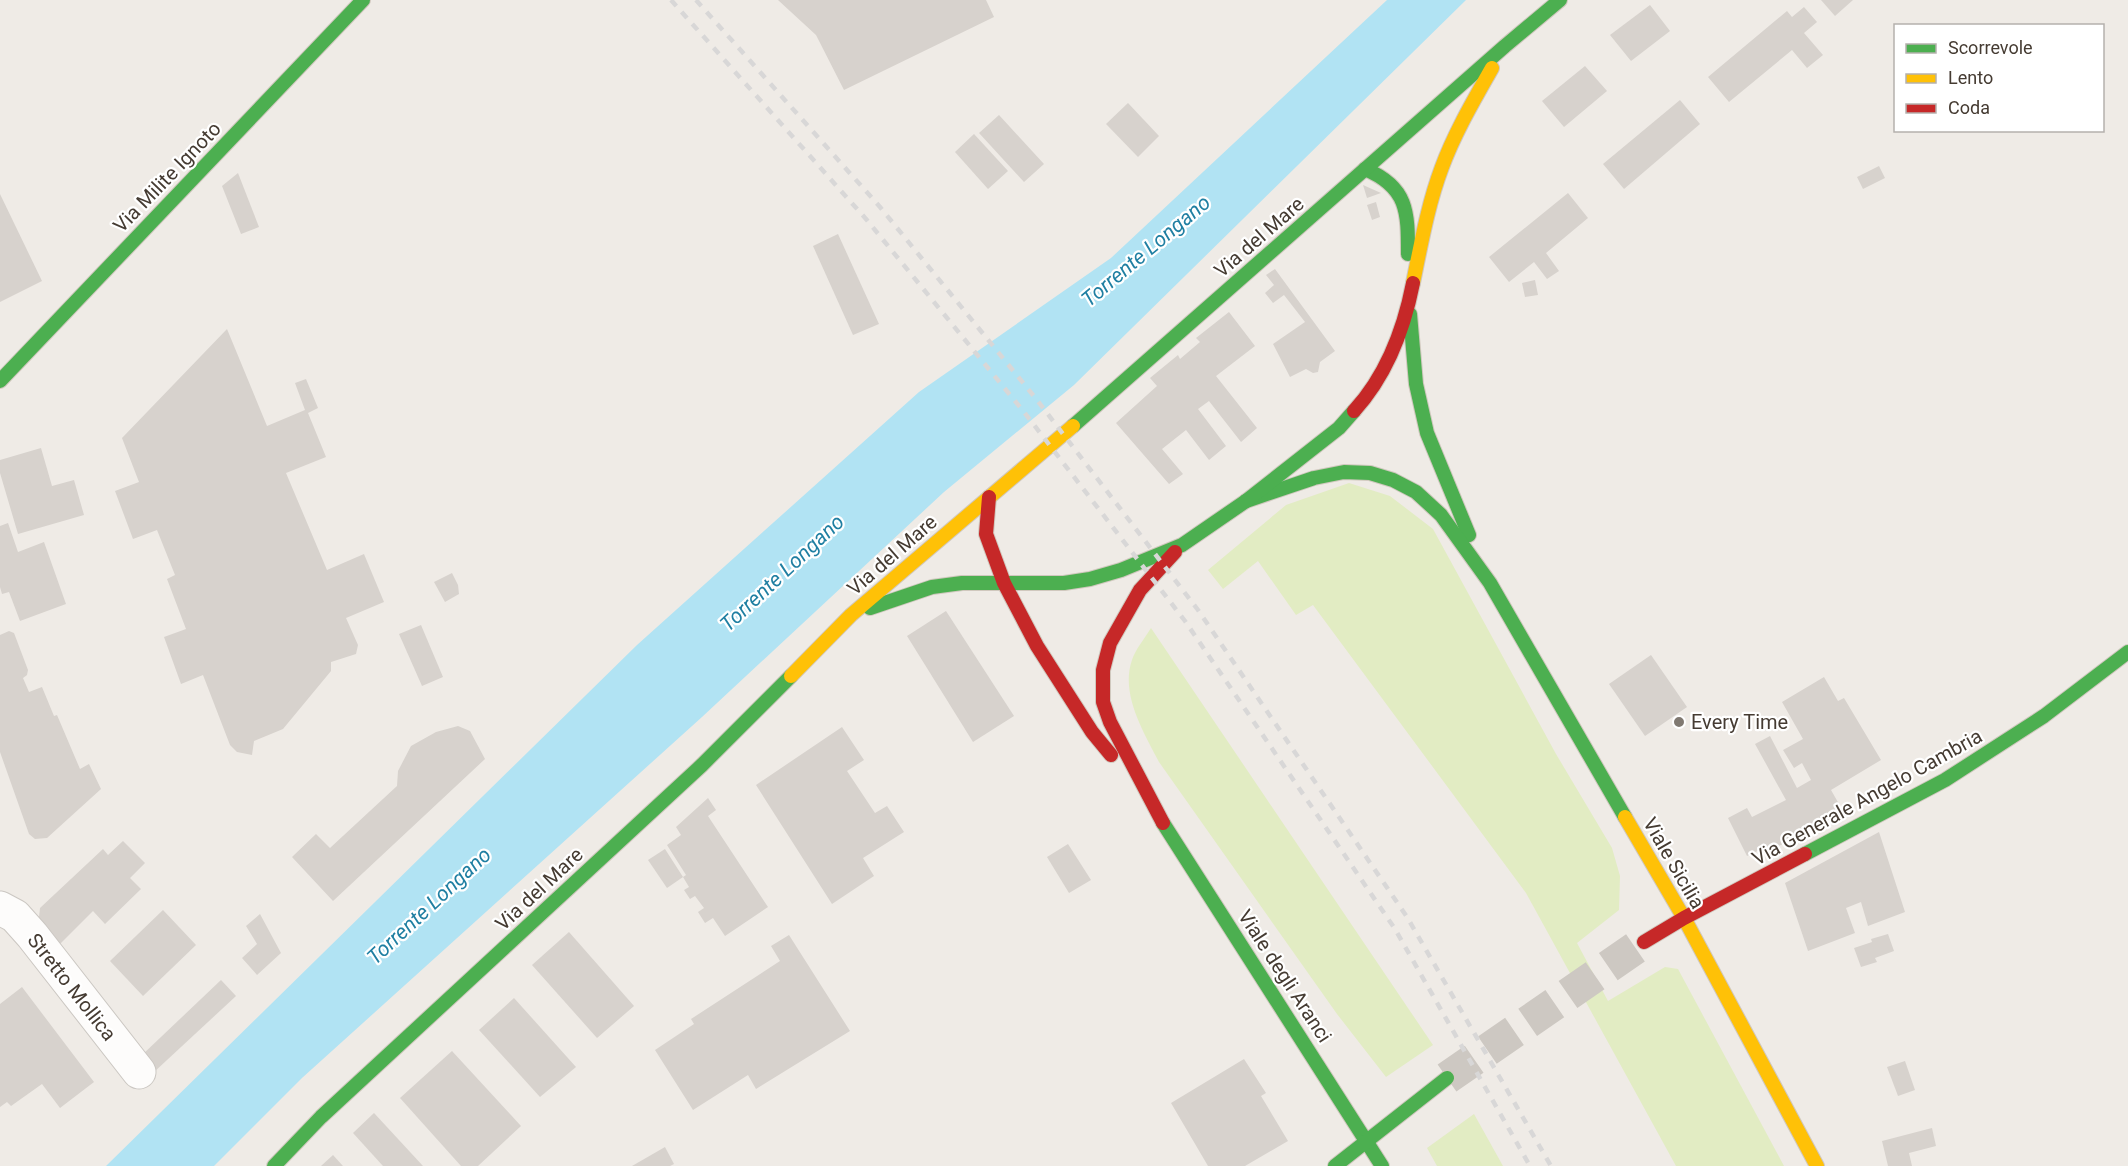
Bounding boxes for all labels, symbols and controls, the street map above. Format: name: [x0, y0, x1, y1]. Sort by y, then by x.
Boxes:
legend: [1894, 24, 2104, 132]
text: Scorrevole: [1948, 37, 2033, 58]
text: Lento: [1948, 67, 1993, 88]
text: Coda: [1948, 97, 1990, 118]
street label: Via Milite Ignoto: [108, 117, 226, 237]
water label: Torrente Longano: [1077, 190, 1215, 312]
street label: Via del Mare: [1209, 192, 1309, 282]
water label: Torrente Longano: [715, 510, 849, 636]
street label: Via del Mare: [842, 510, 942, 600]
place label: Every Time: [1691, 710, 1788, 734]
marker: Every Time: [1672, 715, 1686, 729]
street label: Via Generale Angelo Cambria: [1748, 724, 1986, 870]
street label: Viale Sicilia: [1638, 813, 1710, 913]
street label: Via del Mare: [490, 842, 588, 936]
water label: Torrente Longano: [362, 843, 496, 969]
street label: Viale degli Aranci: [1233, 905, 1337, 1047]
street label: Stretto Mollica: [23, 929, 121, 1045]

